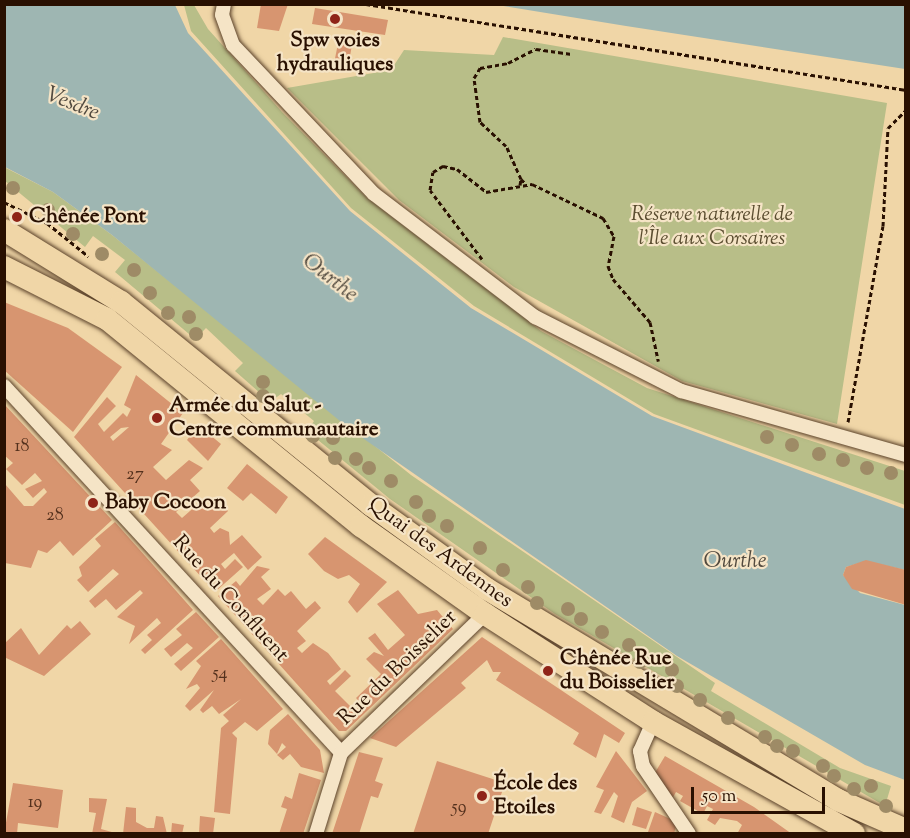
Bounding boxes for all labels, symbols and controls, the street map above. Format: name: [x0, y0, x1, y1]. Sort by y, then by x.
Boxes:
marker: Spw voies hydrauliques: [328, 12, 342, 26]
place label: Spw voies hydrauliques: [277, 28, 393, 78]
water label: Vesdre: [41, 82, 103, 128]
park label: Réserve naturelle de l'Île aux Corsaires: [631, 202, 793, 252]
place label: Chênée Pont: [29, 204, 146, 230]
marker: Chênée Pont: [10, 210, 24, 224]
water label: Ourthe: [296, 249, 362, 309]
place label: Armée du Salut - Centre communautaire: [169, 393, 379, 443]
marker: Armée du Salut - Centre communautaire: [150, 411, 164, 425]
house number: 18: [14, 436, 30, 458]
house number: 27: [126, 464, 144, 486]
place label: Baby Cocoon: [105, 490, 226, 516]
street label: Quai des Ardennes: [363, 492, 517, 614]
marker: Baby Cocoon: [86, 496, 100, 510]
house number: 28: [46, 505, 64, 527]
street label: Rue du Confluent: [166, 530, 294, 668]
water label: Ourthe: [704, 550, 766, 576]
street label: Rue du Boisselier: [333, 605, 463, 731]
place label: Chênée Rue du Boisselier: [560, 646, 674, 696]
house number: 54: [212, 663, 228, 685]
marker: Chênée Rue du Boisselier: [541, 664, 555, 678]
place label: École des Etoiles: [494, 771, 577, 821]
scale bar: [694, 775, 828, 813]
text: 50 m: [702, 784, 736, 810]
marker: École des Etoiles: [475, 789, 489, 803]
house number: 19: [28, 792, 42, 814]
house number: 59: [452, 797, 466, 819]

